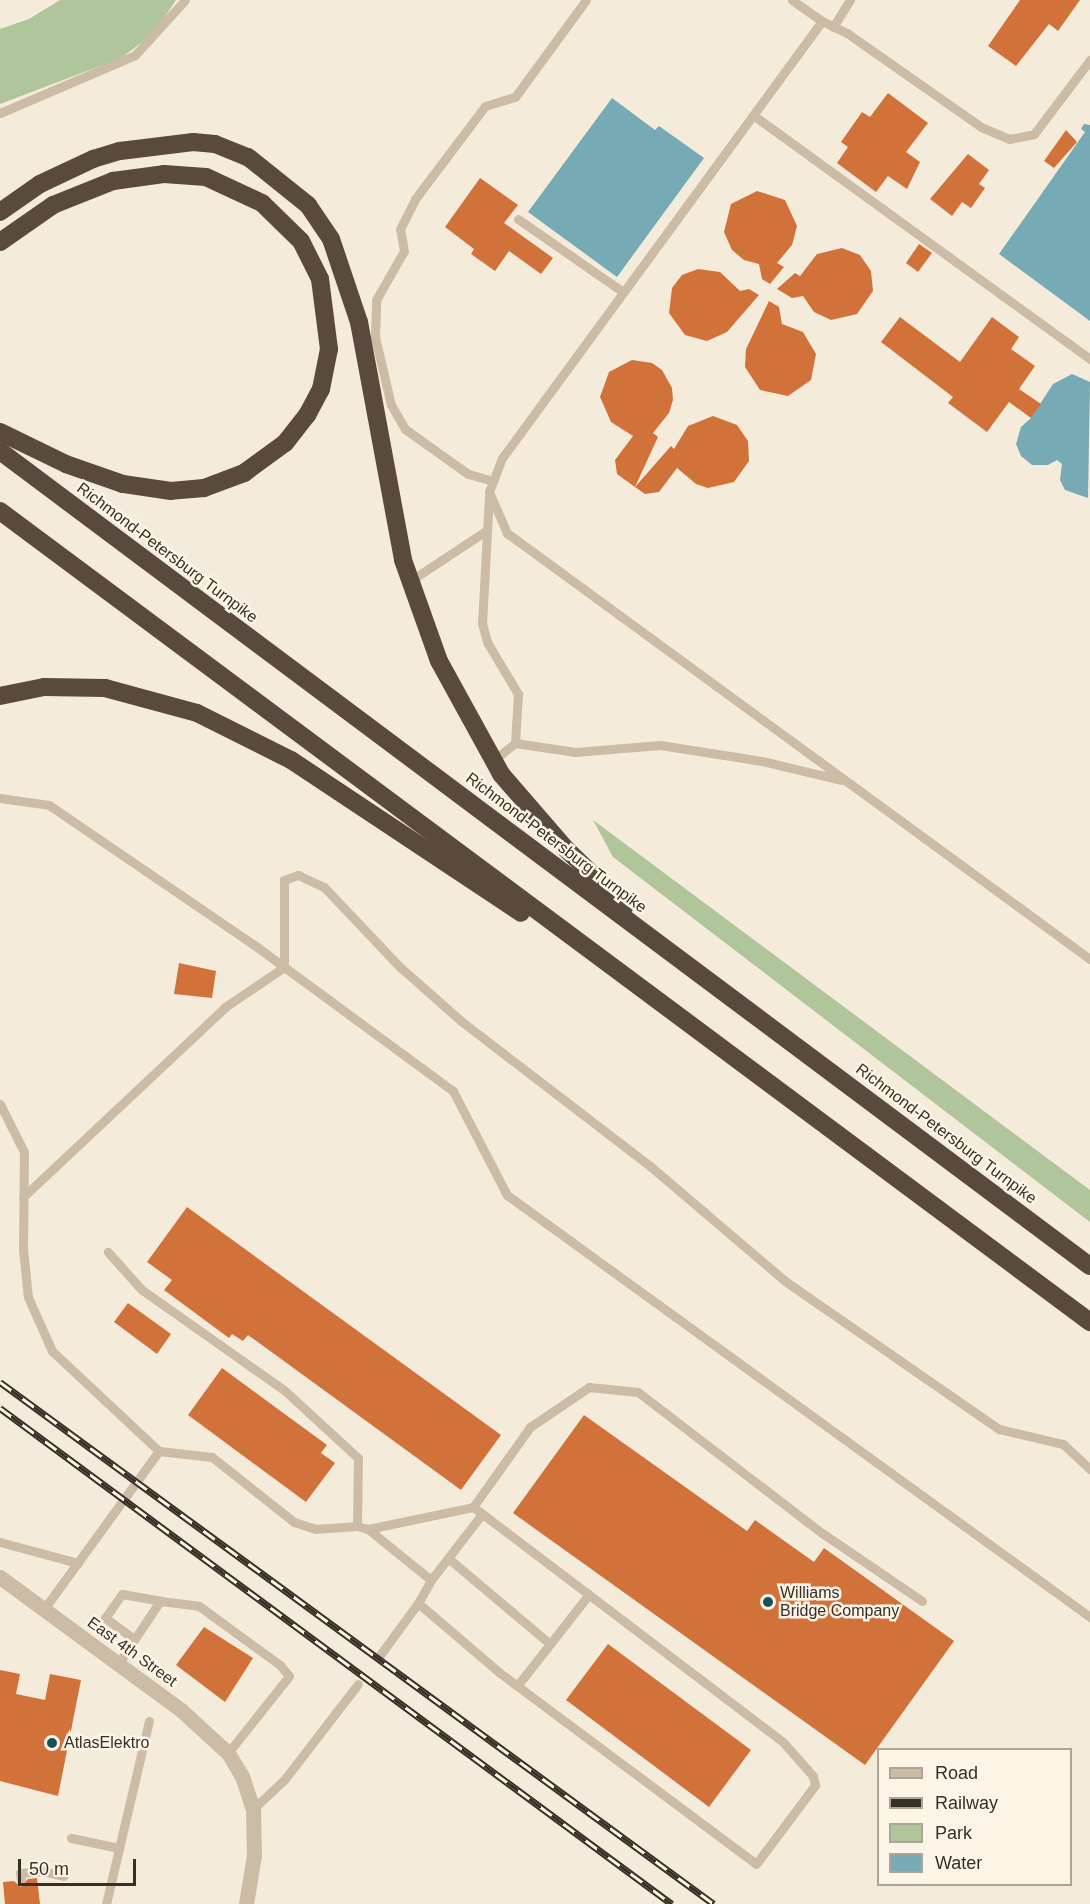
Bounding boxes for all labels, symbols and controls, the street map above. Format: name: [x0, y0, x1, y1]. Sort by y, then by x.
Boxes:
street label: Richmond-Petersburg Turnpike: [73, 479, 261, 627]
street label: Richmond-Petersburg Turnpike: [462, 769, 650, 917]
street label: Richmond-Petersburg Turnpike: [852, 1060, 1040, 1208]
place label: Williams Bridge Company: [780, 1583, 899, 1621]
marker: Williams Bridge Company: [761, 1595, 775, 1609]
street label: East 4th Street: [84, 1613, 180, 1691]
place label: AtlasElektro: [64, 1733, 149, 1753]
marker: AtlasElektro: [45, 1736, 59, 1750]
legend: [877, 1748, 1072, 1886]
text: Road: [935, 1763, 978, 1783]
text: Railway: [935, 1793, 998, 1813]
text: Park: [935, 1823, 972, 1843]
scale bar: [21, 1847, 140, 1885]
text: Water: [935, 1853, 982, 1873]
text: 50 m: [29, 1859, 69, 1879]

